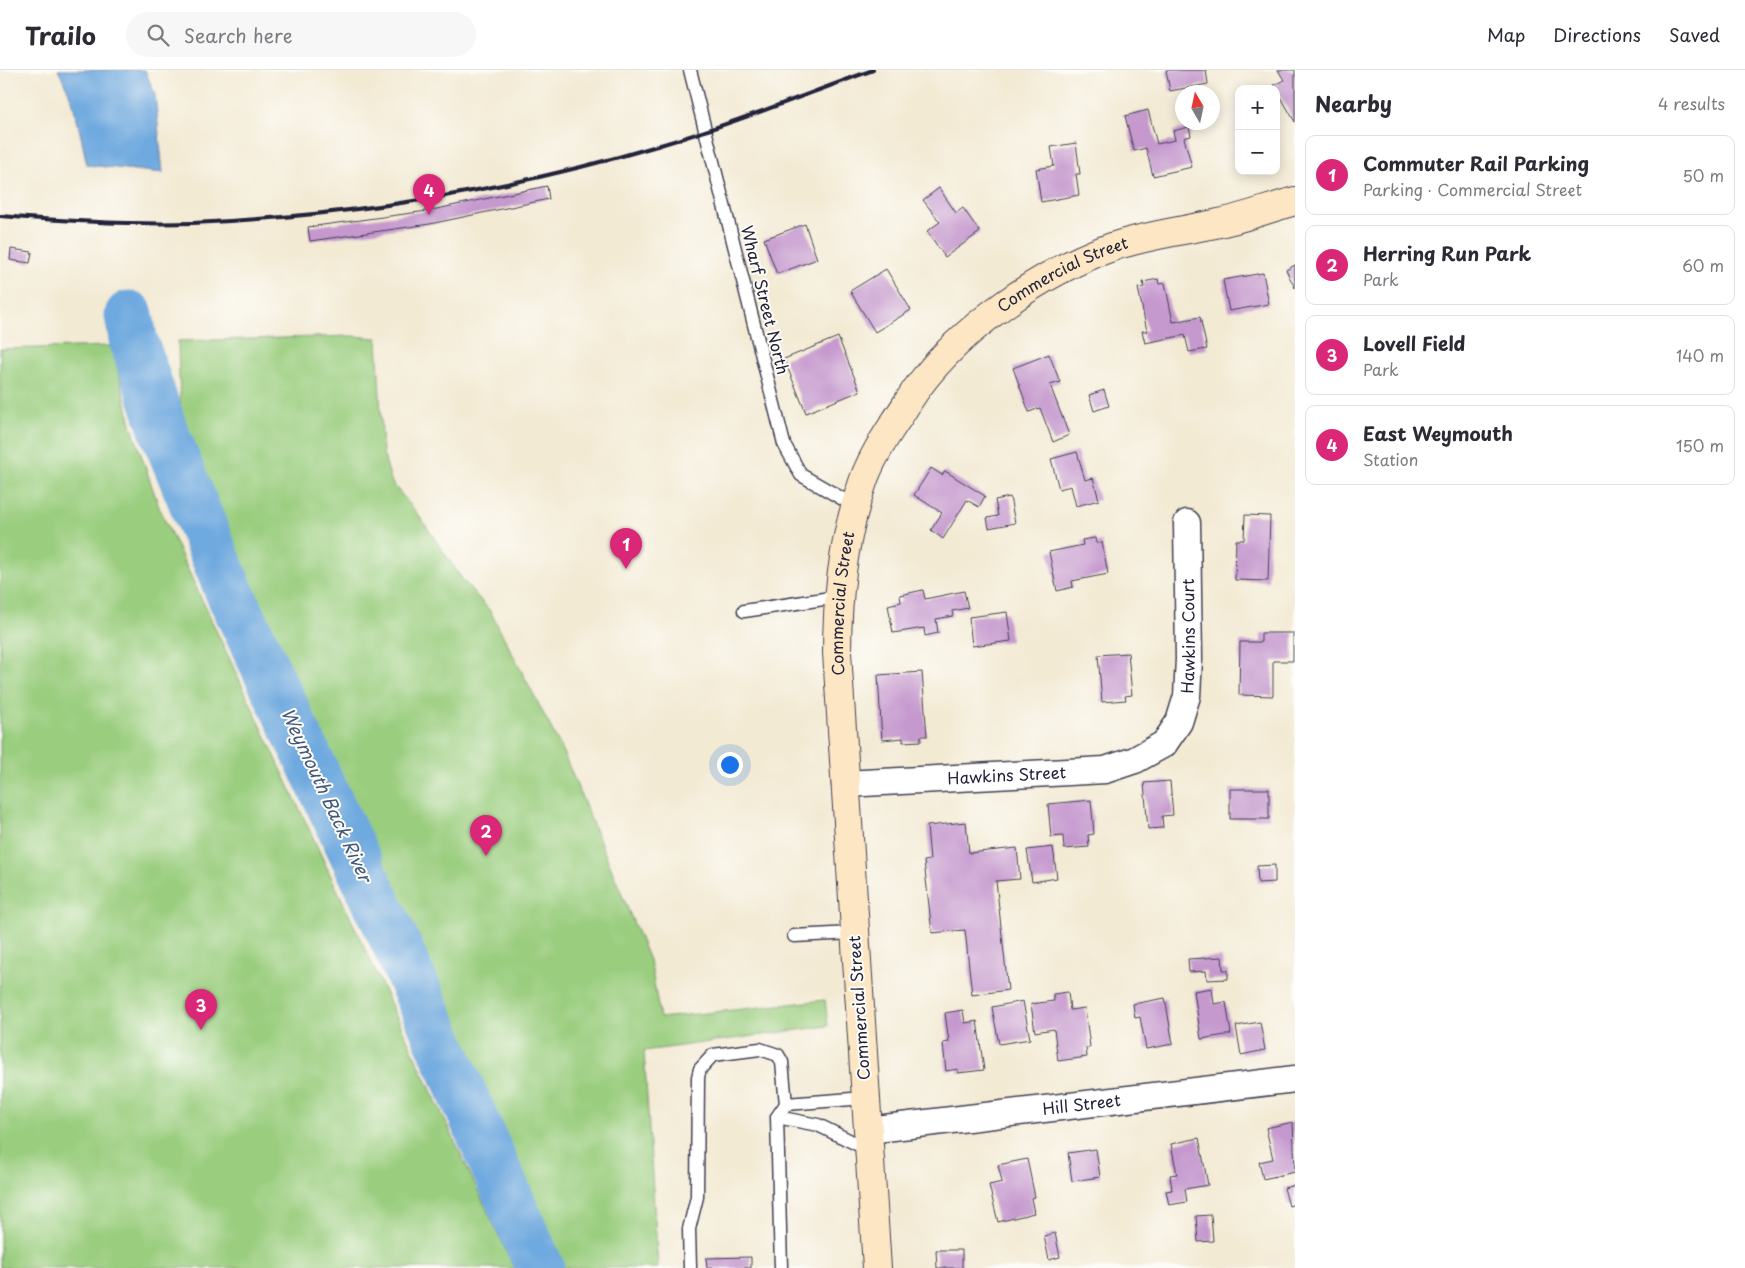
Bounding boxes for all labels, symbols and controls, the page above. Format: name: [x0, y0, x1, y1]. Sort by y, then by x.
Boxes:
search box: [126, 12, 476, 57]
text: Trailo: [25, 17, 96, 53]
icon: search: [144, 21, 172, 49]
text: Search here: [184, 21, 292, 49]
text: Map: [1487, 21, 1525, 48]
text: Directions: [1553, 21, 1641, 48]
text: Saved: [1669, 21, 1720, 48]
north arrow: [1175, 85, 1220, 130]
map controls: [1235, 85, 1280, 175]
button: +: [1235, 85, 1280, 130]
text: Nearby: [1315, 87, 1392, 119]
text: 4 results: [1658, 91, 1725, 115]
button: −: [1235, 130, 1280, 175]
text: Commuter Rail Parking: [1363, 149, 1589, 177]
text: 1: [1328, 163, 1336, 187]
text: 50 m: [1683, 163, 1724, 187]
pin: 4: [413, 174, 445, 215]
text: Parking · Commercial Street: [1363, 177, 1582, 201]
street label: Wharf Street North: [736, 223, 796, 377]
street label: Commercial Street: [991, 230, 1131, 317]
text: Herring Run Park: [1363, 239, 1531, 267]
text: 2: [1326, 253, 1338, 277]
text: 60 m: [1682, 253, 1724, 277]
text: Park: [1363, 267, 1399, 291]
text: Lovell Field: [1363, 329, 1465, 357]
text: 3: [1327, 343, 1337, 367]
text: 140 m: [1676, 343, 1724, 367]
text: Park: [1363, 357, 1399, 381]
text: East Weymouth: [1363, 419, 1513, 447]
text: 4: [1327, 433, 1337, 457]
text: 150 m: [1676, 433, 1724, 457]
text: Station: [1363, 447, 1418, 471]
pin: 1: [610, 528, 642, 569]
street label: Commercial Street: [824, 528, 860, 677]
street label: Hawkins Court: [1174, 578, 1200, 694]
water label: Weymouth Back River: [275, 703, 381, 888]
your location: [717, 752, 743, 778]
street label: Hawkins Street: [947, 759, 1067, 789]
pin: 2: [470, 815, 502, 856]
street label: Commercial Street: [841, 935, 875, 1081]
pin: 3: [185, 989, 217, 1030]
street label: Hill Street: [1041, 1087, 1122, 1120]

